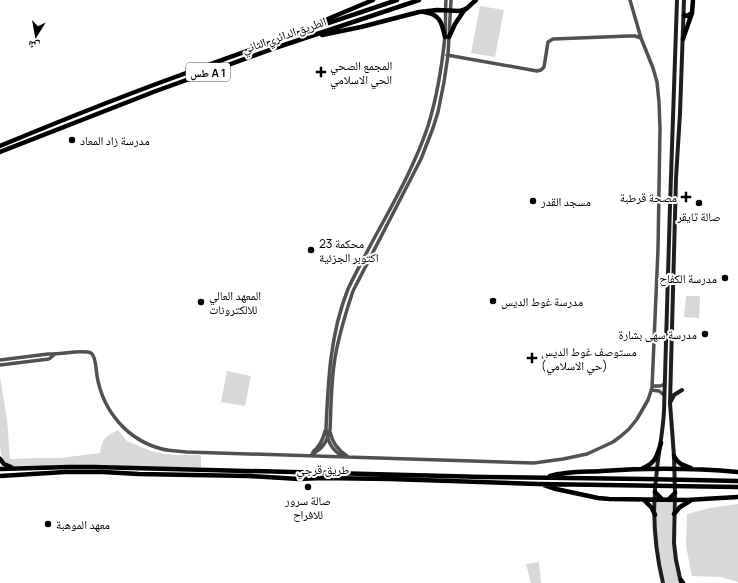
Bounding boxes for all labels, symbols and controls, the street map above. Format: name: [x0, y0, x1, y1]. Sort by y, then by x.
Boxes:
street label: الطريق الدائري الثاني: [240, 13, 329, 59]
north arrow: [16, 16, 56, 56]
text: ش: [27, 37, 41, 55]
place label: المجمع الصحي الحي الاسلامي: [330, 57, 393, 90]
road number: طس A 1: [186, 63, 230, 81]
marker: المجمع الصحي الحي الاسلامي: [315, 66, 327, 78]
place label: مدرسة زاد المعاد: [80, 132, 150, 149]
marker: مدرسة زاد المعاد: [67, 135, 77, 145]
place label: مصحة قرطبة: [620, 189, 677, 206]
marker: مصحة قرطبة: [680, 191, 692, 203]
place label: مسجد القدر: [540, 193, 591, 210]
marker: مسجد القدر: [528, 196, 538, 206]
marker: صالة تايقر: [694, 198, 704, 208]
place label: صالة تايقر: [676, 208, 721, 225]
place label: محكمة 23 اكتوبر الجزئية: [319, 235, 379, 266]
marker: محكمة 23 اكتوبر الجزئية: [306, 245, 316, 255]
place label: مدرسة الكفاح: [659, 270, 717, 287]
marker: مدرسة الكفاح: [720, 273, 730, 283]
place label: المعهد العالي للالكترونات: [209, 287, 261, 318]
place label: مدرسة غوط الديس: [501, 293, 583, 310]
marker: مدرسة غوط الديس: [488, 296, 498, 306]
marker: المعهد العالي للالكترونات: [196, 297, 206, 307]
place label: مدرسة سهى بشارة: [619, 326, 697, 343]
marker: مدرسة سهى بشارة: [700, 329, 710, 339]
place label: مستوصف غوط الديس (حي الاسلامي): [541, 343, 637, 376]
marker: مستوصف غوط الديس (حي الاسلامي): [526, 352, 538, 364]
street label: طريق قرجي: [297, 461, 349, 480]
marker: صالة سرور للافراح: [303, 482, 313, 492]
place label: صالة سرور للافراح: [284, 492, 331, 523]
place label: معهد الموهبة: [56, 516, 110, 533]
marker: معهد الموهبة: [43, 519, 53, 529]

